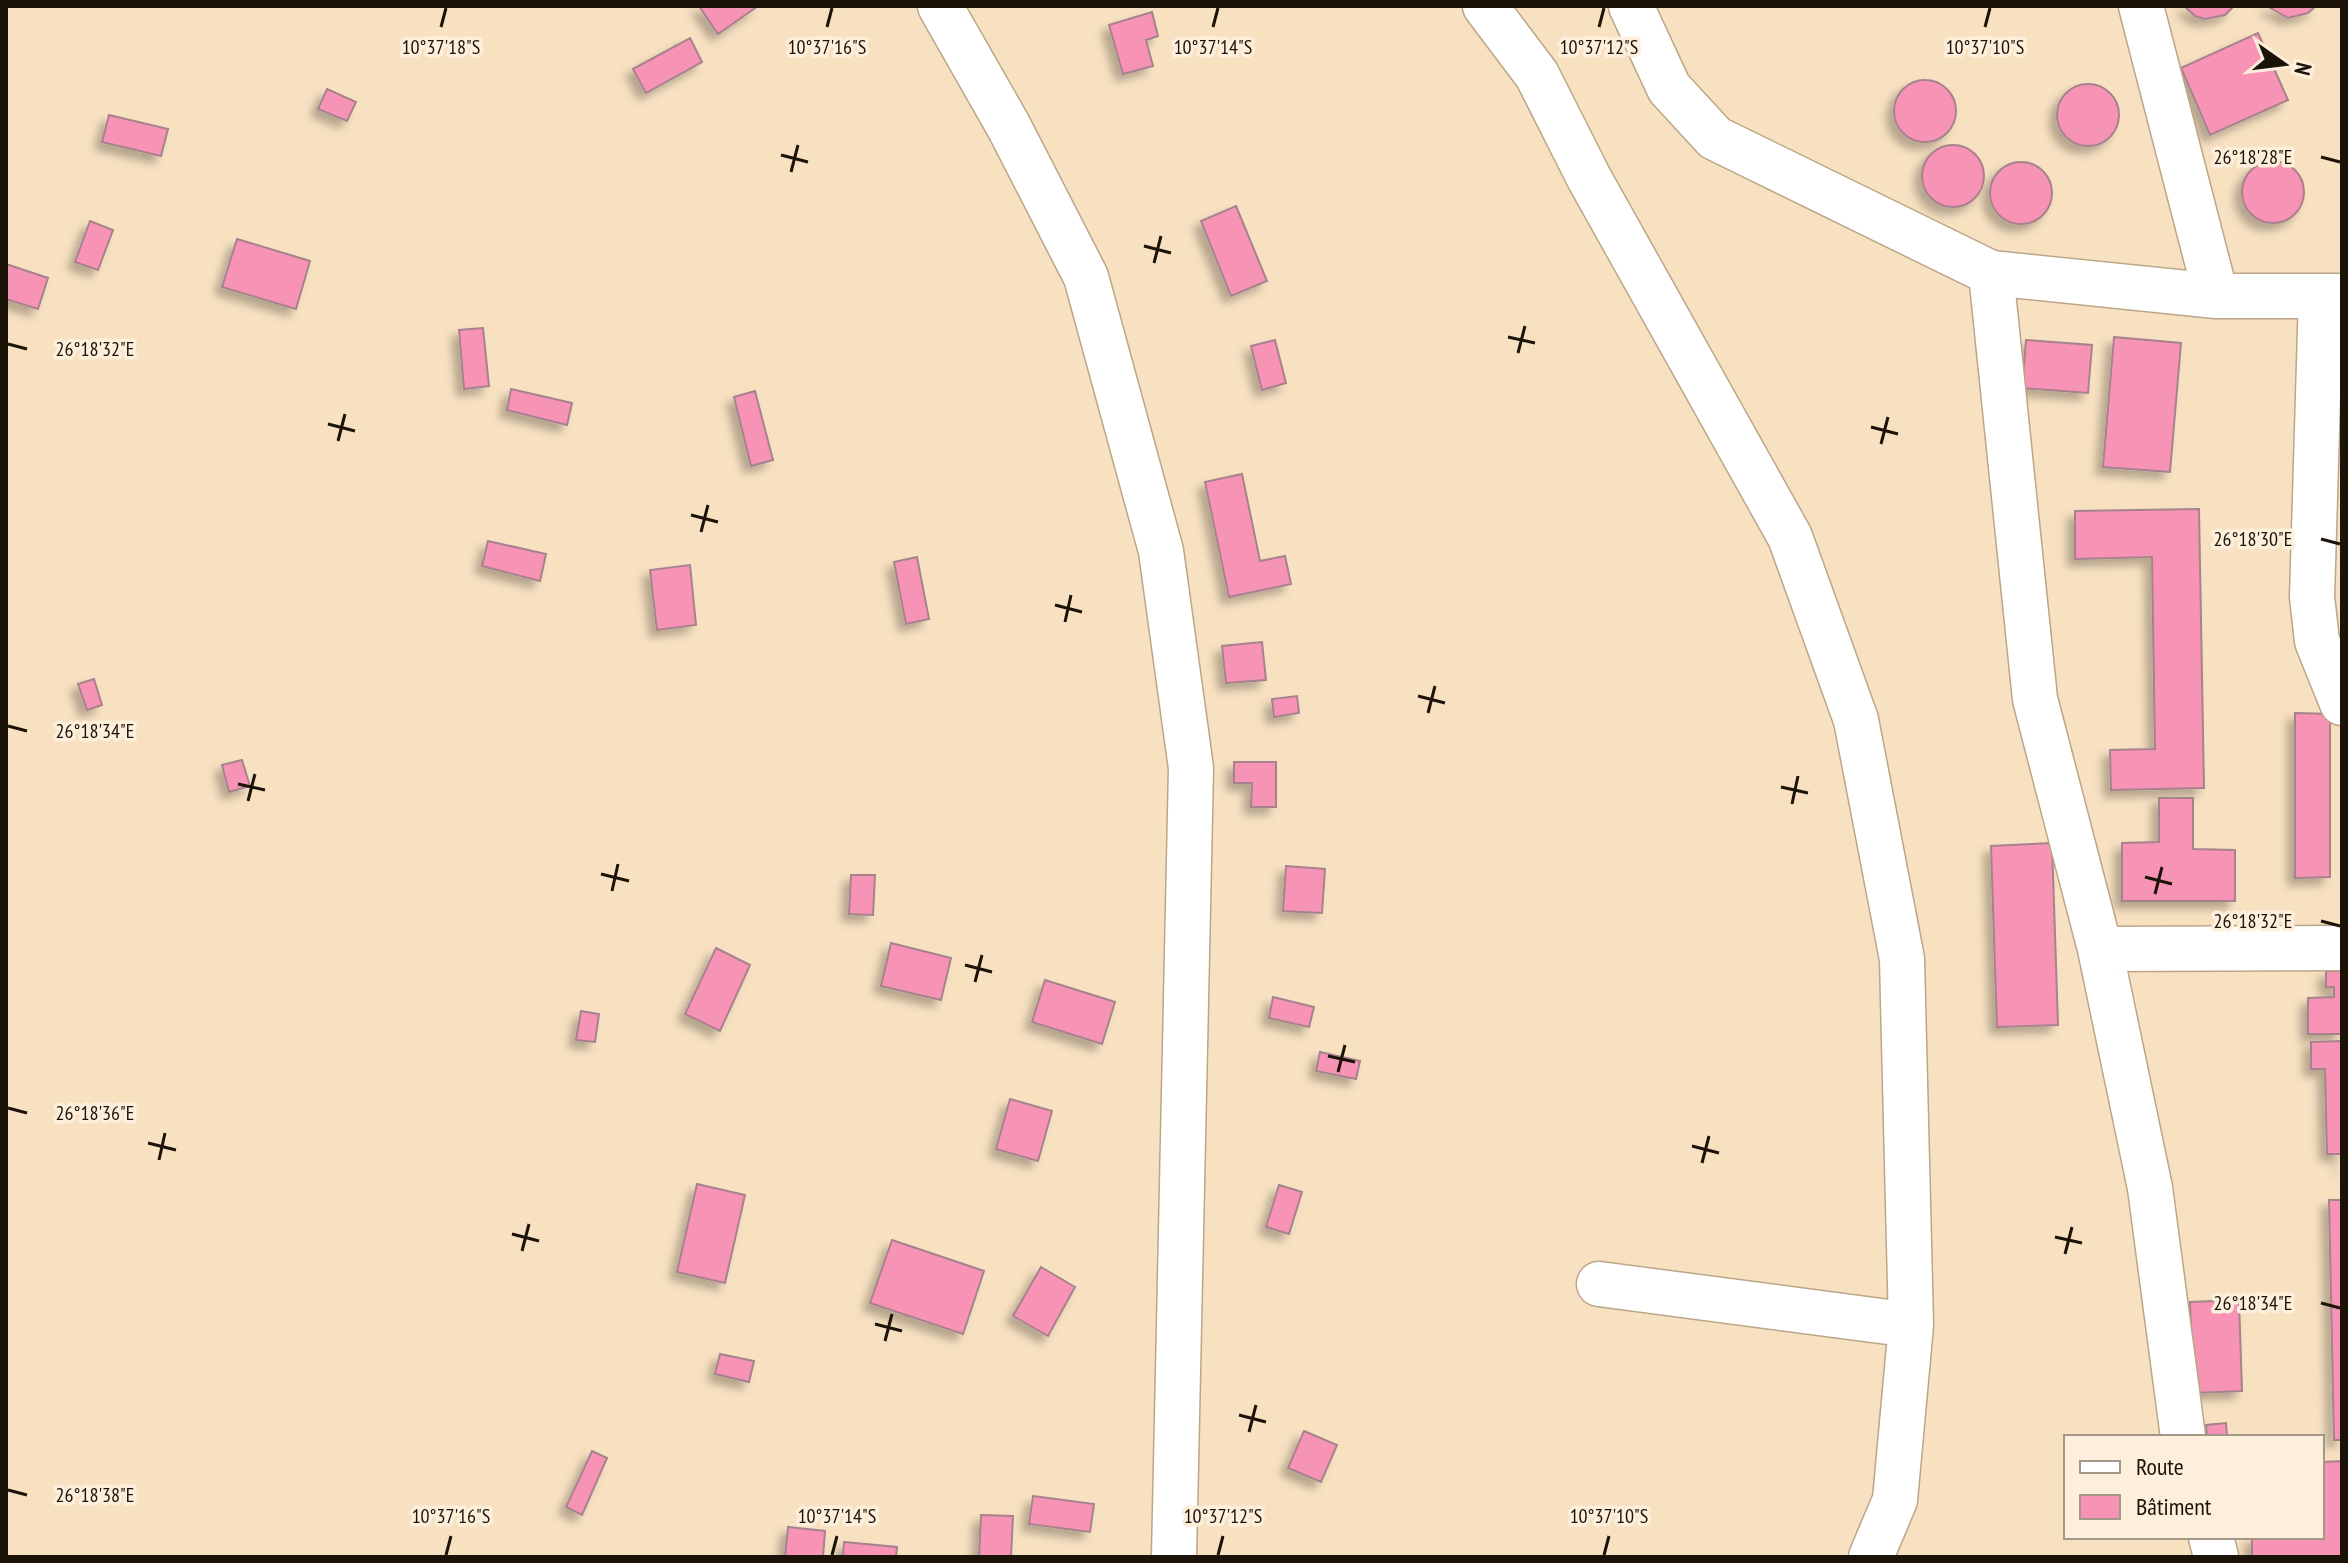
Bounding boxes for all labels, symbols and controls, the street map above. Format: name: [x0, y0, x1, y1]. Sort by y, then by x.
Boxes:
north arrow: [2244, 24, 2324, 104]
text: 10°37'18"S: [402, 34, 480, 60]
text: 10°37'16"S: [788, 34, 866, 60]
text: 10°37'14"S: [1174, 34, 1252, 60]
text: 10°37'12"S: [1560, 34, 1638, 60]
text: 10°37'10"S: [1946, 34, 2024, 60]
text: N: [2288, 60, 2318, 78]
text: 26°18'28"E: [2214, 144, 2292, 170]
text: 26°18'32"E: [56, 336, 134, 362]
text: 26°18'30"E: [2214, 526, 2292, 552]
text: 26°18'34"E: [56, 718, 134, 744]
text: 26°18'32"E: [2214, 908, 2292, 934]
text: 26°18'36"E: [56, 1100, 134, 1126]
text: 26°18'34"E: [2214, 1290, 2292, 1316]
legend: [2064, 1435, 2324, 1539]
text: Route: [2136, 1451, 2184, 1482]
text: 26°18'38"E: [56, 1482, 134, 1508]
text: Bâtiment: [2136, 1491, 2212, 1522]
text: 10°37'16"S: [412, 1503, 490, 1529]
text: 10°37'14"S: [798, 1503, 876, 1529]
text: 10°37'12"S: [1184, 1503, 1262, 1529]
text: 10°37'10"S: [1570, 1503, 1648, 1529]

